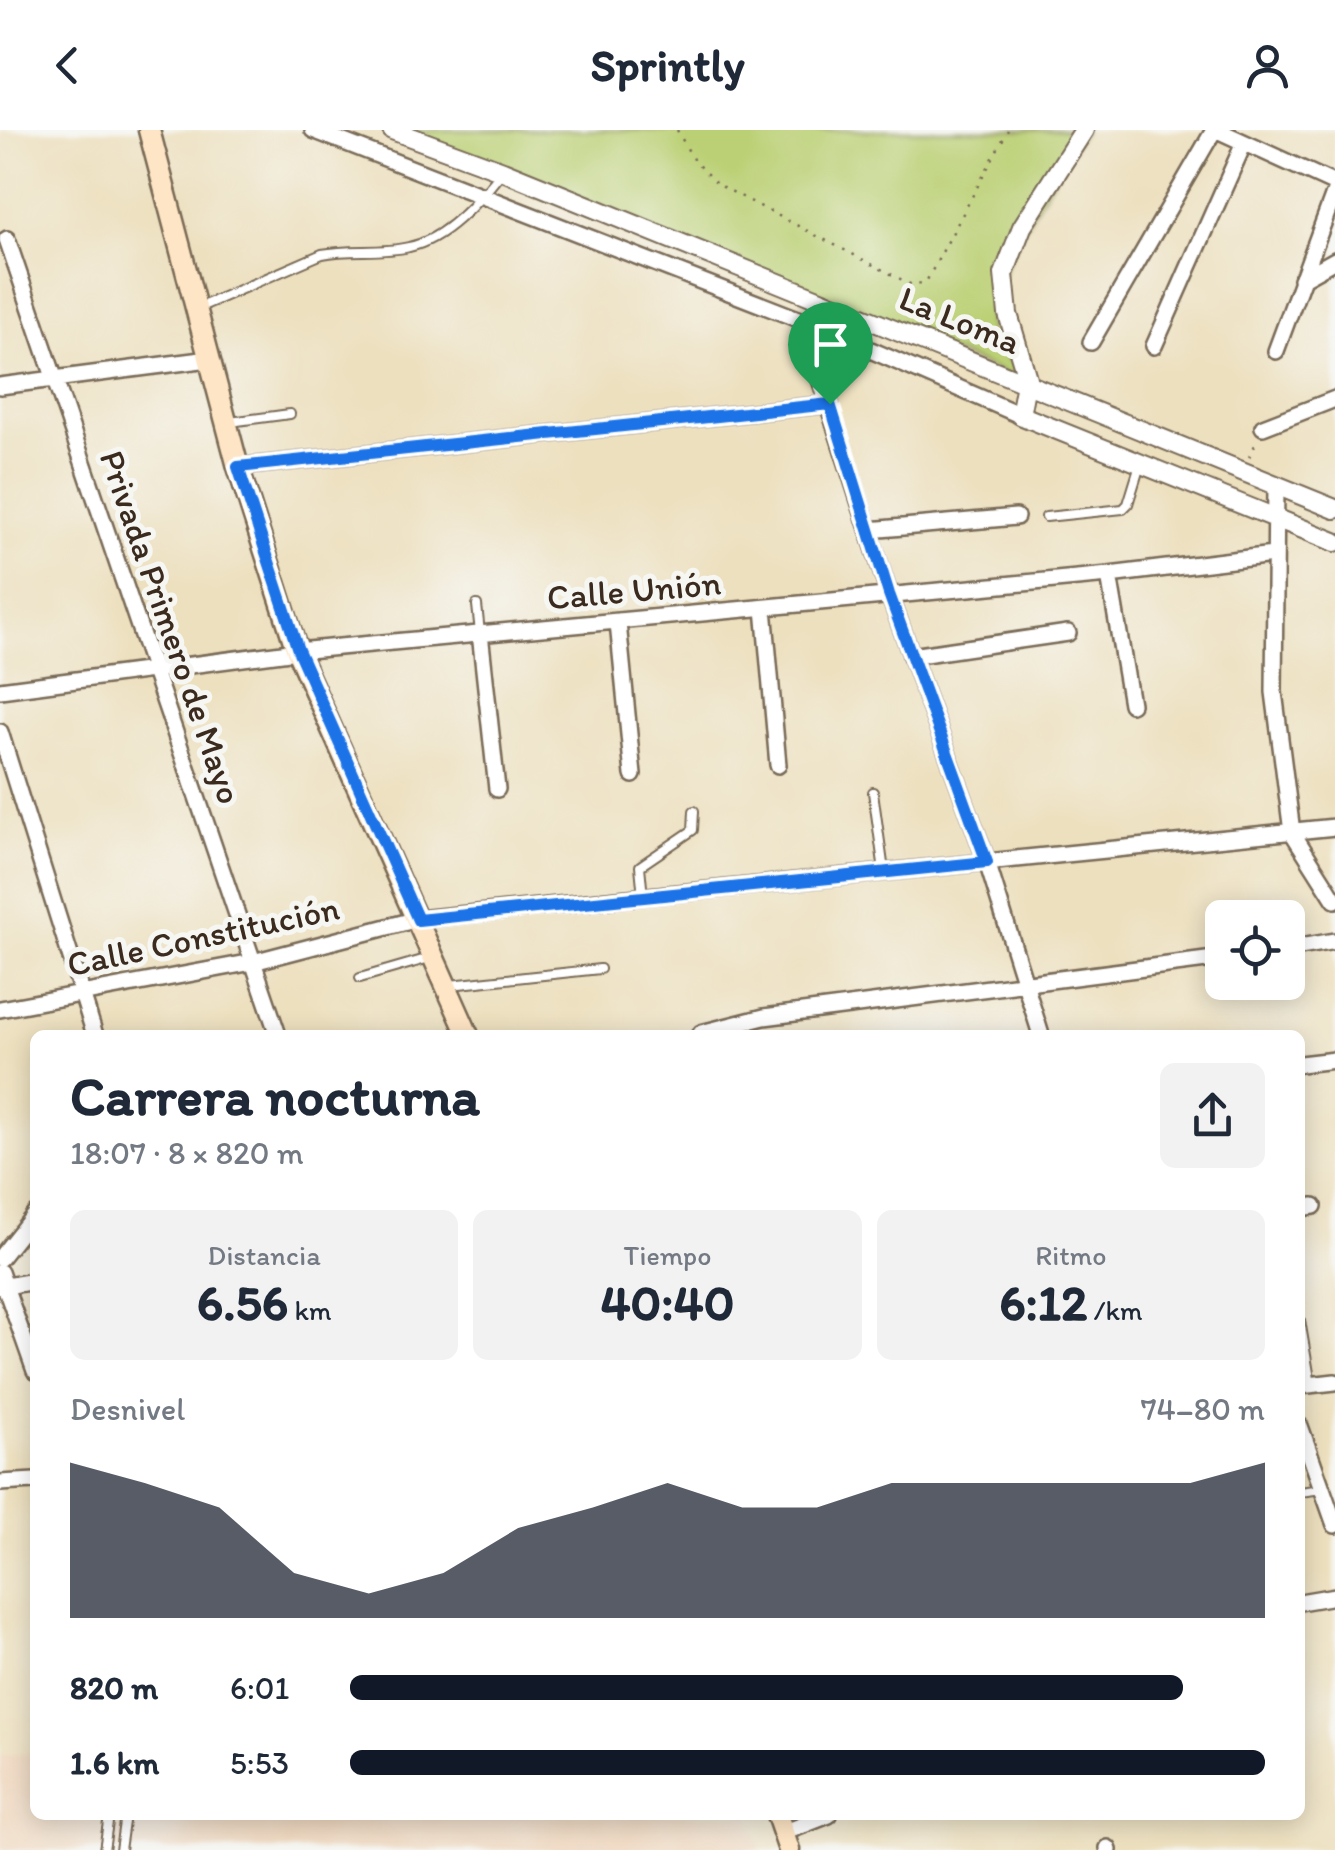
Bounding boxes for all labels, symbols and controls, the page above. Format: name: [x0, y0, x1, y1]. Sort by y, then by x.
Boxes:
icon: back: [40, 38, 95, 93]
text: Sprintly: [590, 38, 745, 92]
icon: person: [1240, 38, 1295, 93]
street label: La Loma: [893, 277, 1027, 363]
pin: [788, 302, 873, 405]
icon: arrive: [803, 317, 858, 372]
street label: Privada Primero de Mayo: [91, 445, 251, 809]
street label: Calle Unión: [545, 561, 723, 619]
street label: Calle Constitución: [63, 887, 343, 985]
map controls: [1205, 900, 1305, 1000]
button: locate: [1205, 900, 1305, 1000]
text: Carrera nocturna: [70, 1063, 480, 1129]
button: share: [1160, 1063, 1265, 1168]
text: 18:07 · 8 × 820 m: [70, 1134, 304, 1172]
text: Distancia: [208, 1238, 321, 1272]
text: Tiempo: [624, 1238, 711, 1272]
text: Ritmo: [1035, 1238, 1107, 1272]
text: 6.56: [197, 1272, 288, 1333]
text: 40:40: [601, 1272, 734, 1333]
text: 6:12: [999, 1272, 1087, 1333]
text: km: [288, 1293, 332, 1327]
text: /km: [1087, 1293, 1142, 1327]
text: Desnivel: [70, 1390, 185, 1428]
text: 74–80 m: [1141, 1390, 1265, 1428]
text: 820 m: [70, 1669, 158, 1707]
text: 6:01: [230, 1669, 289, 1707]
text: 1.6 km: [70, 1744, 159, 1782]
text: 5:53: [230, 1744, 289, 1782]

